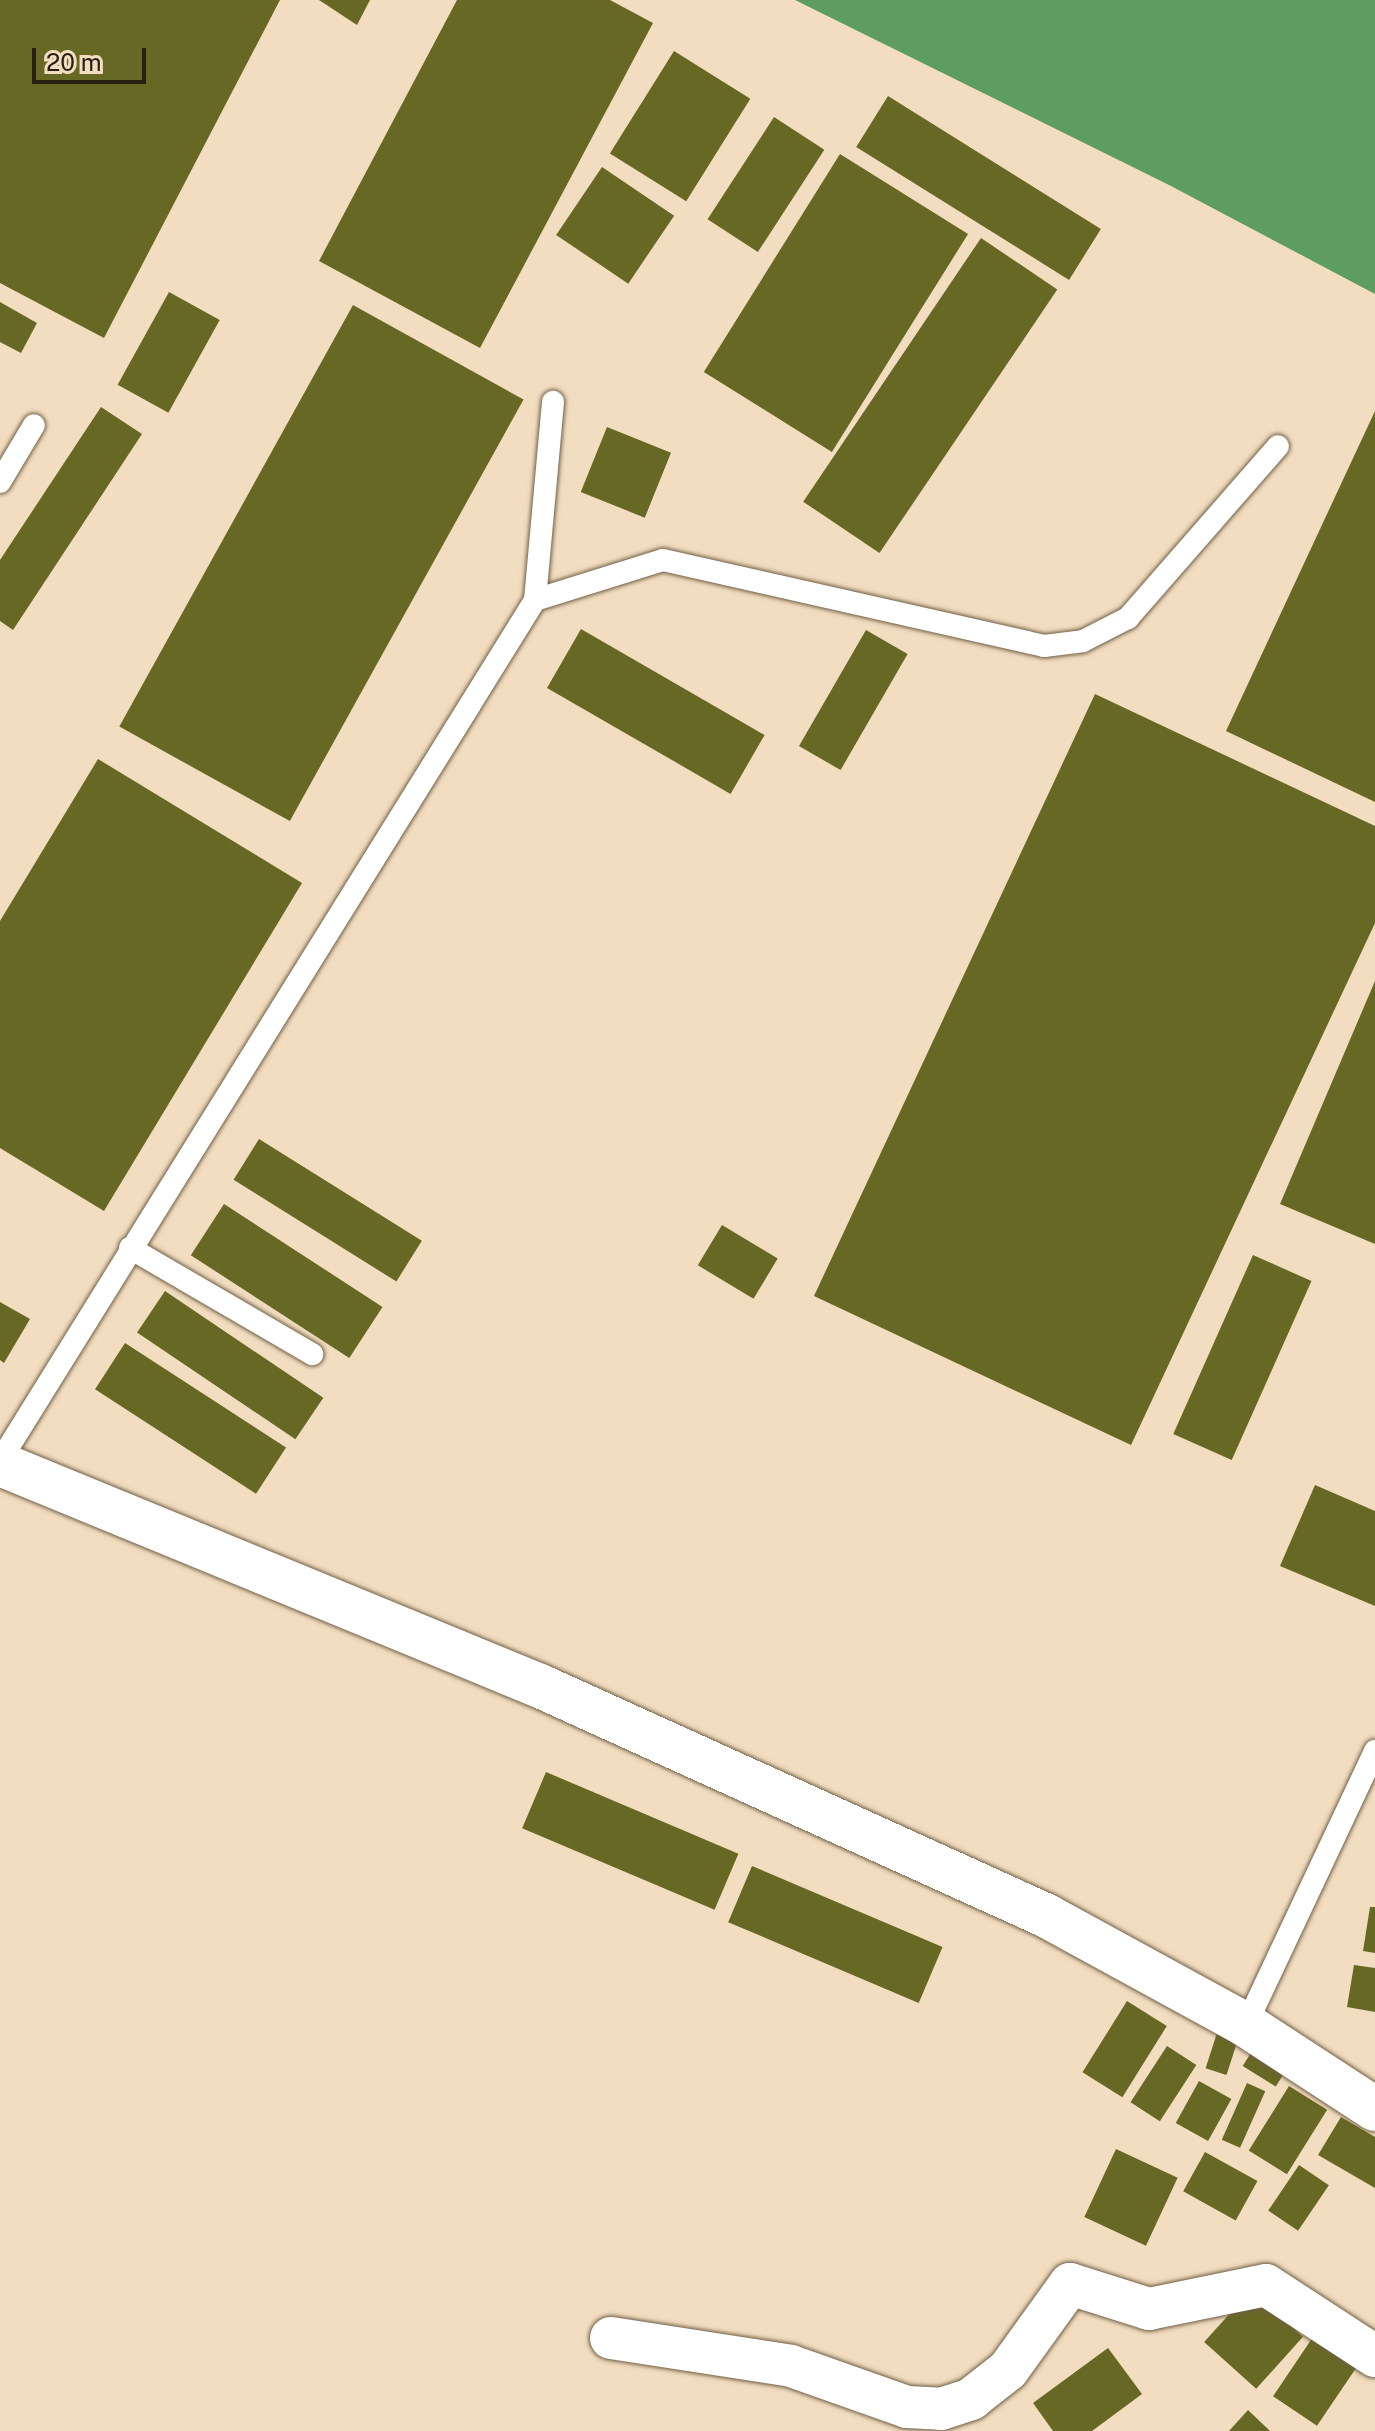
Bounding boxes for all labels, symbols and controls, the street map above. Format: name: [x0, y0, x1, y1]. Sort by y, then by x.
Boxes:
scale bar: [36, 32, 150, 82]
text: 20 m: [46, 48, 102, 76]

